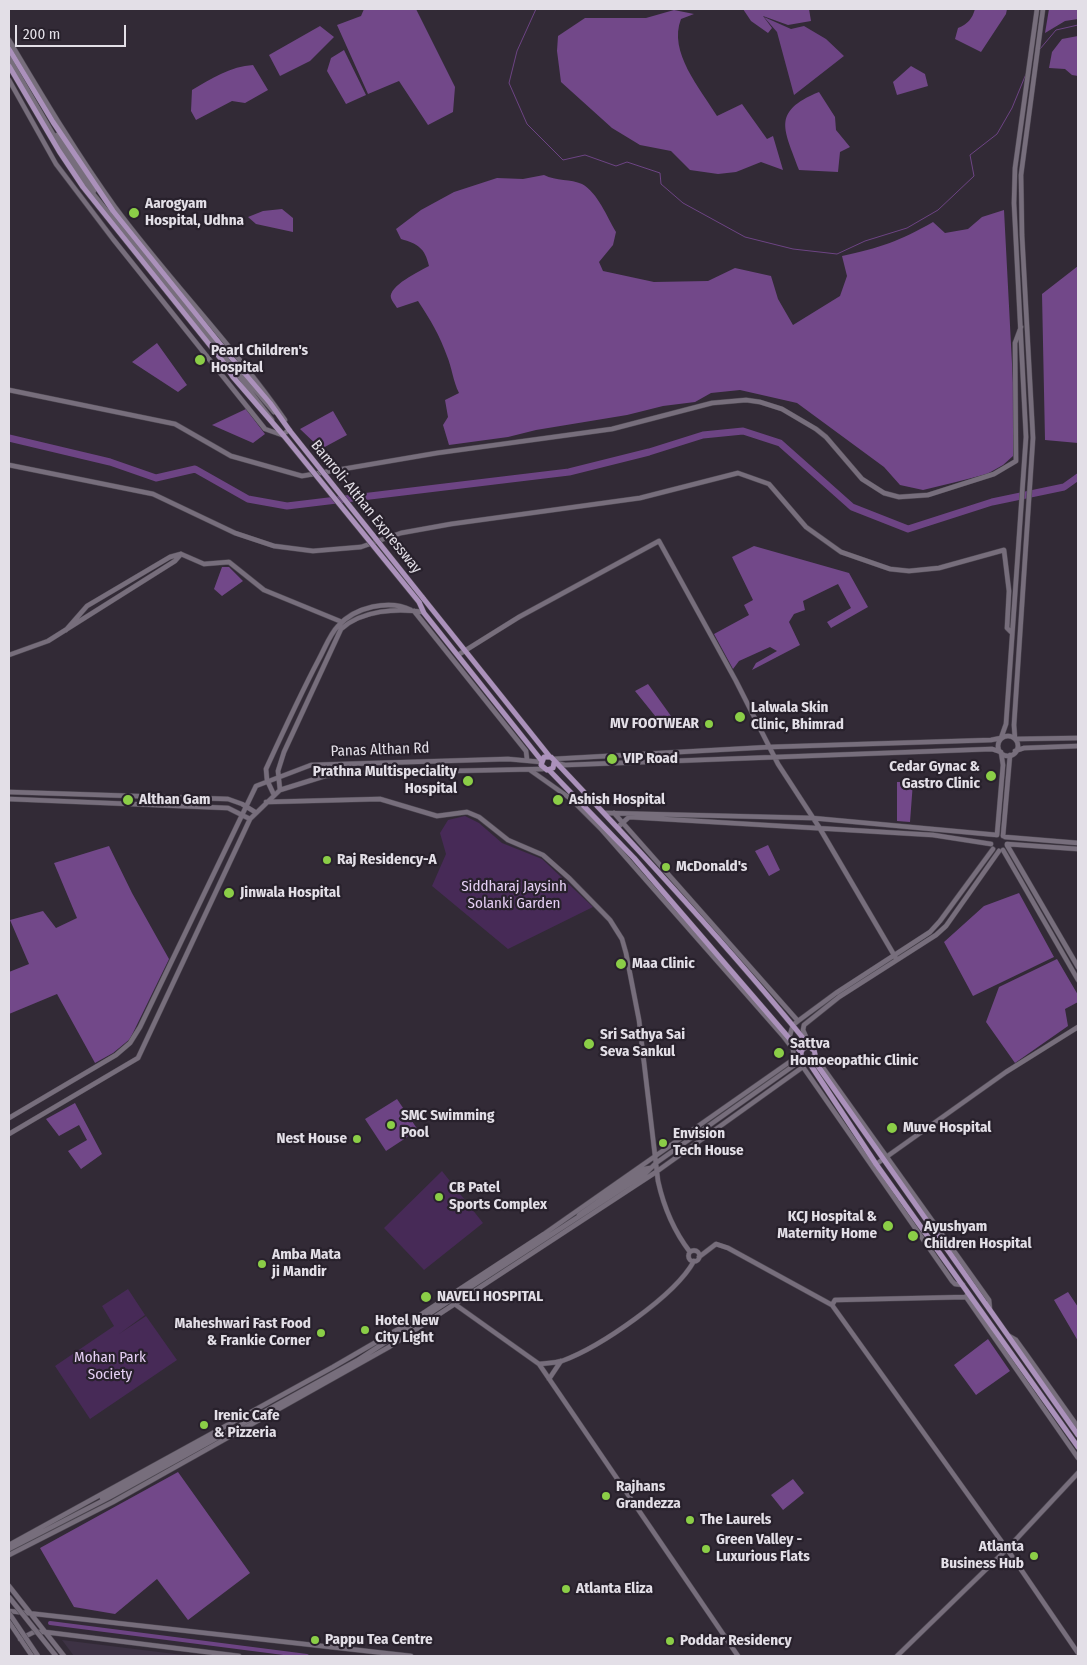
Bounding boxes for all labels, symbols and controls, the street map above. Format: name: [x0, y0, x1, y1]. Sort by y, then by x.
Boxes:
scale bar: [18, 15, 129, 47]
text: 200 m: [23, 25, 60, 43]
place label: Aarogyam Hospital, Udhna: [145, 195, 244, 230]
marker: Aarogyam Hospital, Udhna: [127, 206, 141, 220]
place label: Pearl Children's Hospital: [211, 342, 308, 377]
marker: Pearl Children's Hospital: [193, 353, 207, 367]
street label: Bamroli-Althan Expressway: [307, 437, 425, 577]
place label: Lalwala Skin Clinic, Bhimrad: [751, 699, 844, 734]
marker: Lalwala Skin Clinic, Bhimrad: [733, 710, 747, 724]
place label: MV FOOTWEAR: [610, 715, 699, 733]
marker: MV FOOTWEAR: [703, 718, 715, 730]
street label: Panas Althan Rd: [330, 739, 430, 761]
place label: VIP Road: [623, 750, 678, 768]
marker: VIP Road: [605, 752, 619, 766]
place label: Cedar Gynac & Gastro Clinic: [889, 758, 980, 793]
place label: Prathna Multispeciality Hospital: [313, 763, 457, 798]
marker: Cedar Gynac & Gastro Clinic: [984, 769, 998, 783]
marker: Prathna Multispeciality Hospital: [461, 774, 475, 788]
place label: Althan Gam: [139, 791, 211, 809]
place label: Ashish Hospital: [569, 791, 665, 809]
marker: Althan Gam: [121, 793, 135, 807]
marker: Ashish Hospital: [551, 793, 565, 807]
place label: Raj Residency-A: [337, 851, 437, 869]
marker: Raj Residency-A: [321, 854, 333, 866]
place label: McDonald's: [676, 858, 747, 876]
marker: McDonald's: [660, 861, 672, 873]
park label: Siddharaj Jaysinh Solanki Garden: [461, 878, 567, 913]
place label: Jinwala Hospital: [240, 884, 340, 902]
marker: Jinwala Hospital: [222, 886, 236, 900]
place label: Maa Clinic: [632, 955, 695, 973]
marker: Maa Clinic: [614, 957, 628, 971]
place label: Sri Sathya Sai Seva Sankul: [600, 1026, 685, 1061]
place label: Sattva Homoeopathic Clinic: [790, 1035, 918, 1070]
marker: Sri Sathya Sai Seva Sankul: [582, 1037, 596, 1051]
marker: Sattva Homoeopathic Clinic: [772, 1046, 786, 1060]
place label: SMC Swimming Pool: [401, 1107, 494, 1142]
marker: SMC Swimming Pool: [385, 1119, 397, 1131]
place label: Muve Hospital: [903, 1119, 991, 1137]
marker: Muve Hospital: [885, 1121, 899, 1135]
place label: Envision Tech House: [673, 1125, 744, 1160]
place label: Nest House: [276, 1130, 347, 1148]
marker: Nest House: [351, 1133, 363, 1145]
marker: Envision Tech House: [657, 1137, 669, 1149]
place label: CB Patel Sports Complex: [449, 1179, 547, 1214]
marker: CB Patel Sports Complex: [433, 1191, 445, 1203]
place label: KCJ Hospital & Maternity Home: [777, 1208, 877, 1243]
place label: Ayushyam Children Hospital: [924, 1218, 1031, 1253]
marker: KCJ Hospital & Maternity Home: [881, 1219, 895, 1233]
marker: Ayushyam Children Hospital: [906, 1229, 920, 1243]
place label: Amba Mata ji Mandir: [272, 1246, 341, 1281]
marker: Amba Mata ji Mandir: [256, 1258, 268, 1270]
place label: NAVELI HOSPITAL: [437, 1288, 543, 1306]
marker: NAVELI HOSPITAL: [419, 1290, 433, 1304]
place label: Hotel New City Light: [375, 1312, 439, 1347]
place label: Maheshwari Fast Food & Frankie Corner: [174, 1315, 311, 1350]
marker: Hotel New City Light: [359, 1324, 371, 1336]
marker: Maheshwari Fast Food & Frankie Corner: [315, 1327, 327, 1339]
park label: Mohan Park Society: [74, 1349, 146, 1384]
place label: Irenic Cafe & Pizzeria: [214, 1407, 280, 1442]
marker: Irenic Cafe & Pizzeria: [198, 1419, 210, 1431]
place label: Rajhans Grandezza: [616, 1478, 681, 1513]
marker: Rajhans Grandezza: [600, 1490, 612, 1502]
place label: The Laurels: [700, 1511, 771, 1529]
marker: The Laurels: [684, 1514, 696, 1526]
place label: Green Valley - Luxurious Flats: [716, 1531, 810, 1566]
place label: Atlanta Business Hub: [941, 1538, 1024, 1573]
marker: Green Valley - Luxurious Flats: [700, 1543, 712, 1555]
marker: Atlanta Business Hub: [1028, 1550, 1040, 1562]
place label: Atlanta Eliza: [576, 1580, 653, 1598]
marker: Atlanta Eliza: [560, 1583, 572, 1595]
place label: Pappu Tea Centre: [325, 1631, 433, 1649]
place label: Poddar Residency: [680, 1632, 792, 1650]
marker: Pappu Tea Centre: [309, 1634, 321, 1646]
marker: Poddar Residency: [664, 1635, 676, 1647]

